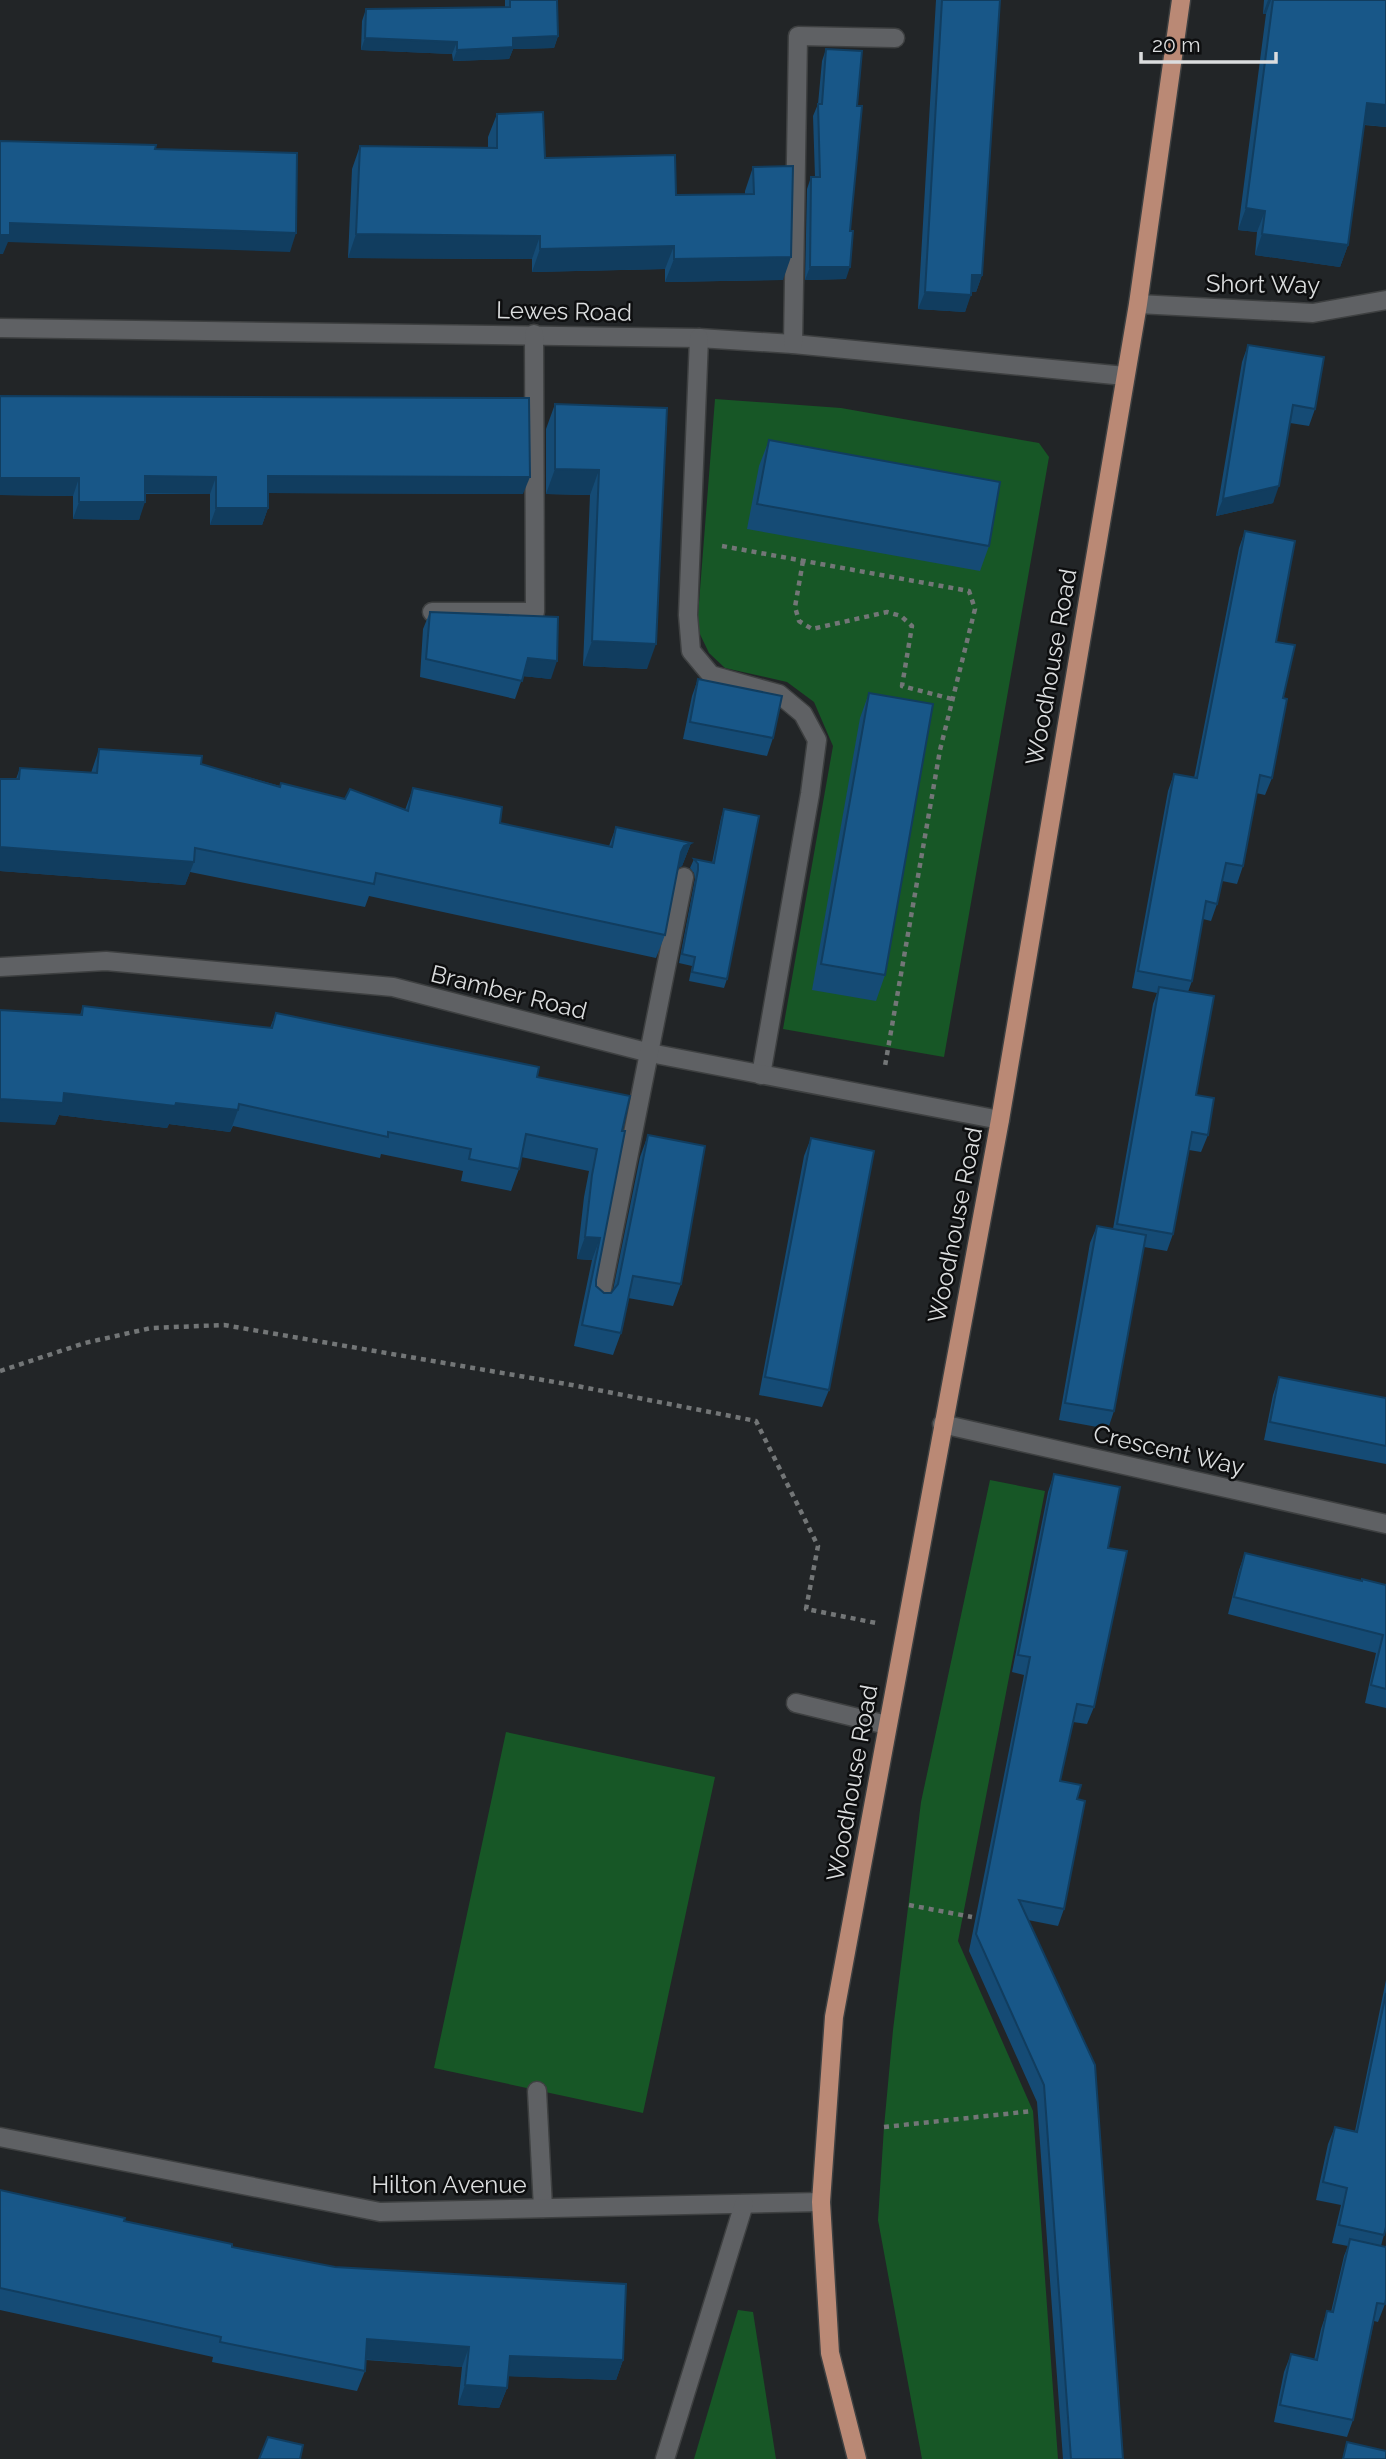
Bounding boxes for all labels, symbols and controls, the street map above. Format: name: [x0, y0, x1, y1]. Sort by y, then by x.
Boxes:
scale bar: [1141, 21, 1276, 65]
text: 20 m: [1152, 32, 1200, 57]
street label: Short Way: [1206, 269, 1320, 299]
street label: Lewes Road: [496, 295, 632, 327]
street label: Woodhouse Road: [1019, 567, 1083, 767]
street label: Bramber Road: [428, 959, 590, 1025]
street label: Woodhouse Road: [922, 1125, 988, 1325]
street label: Crescent Way: [1091, 1419, 1247, 1481]
street label: Woodhouse Road: [820, 1683, 884, 1883]
street label: Hilton Avenue: [371, 2170, 527, 2199]

